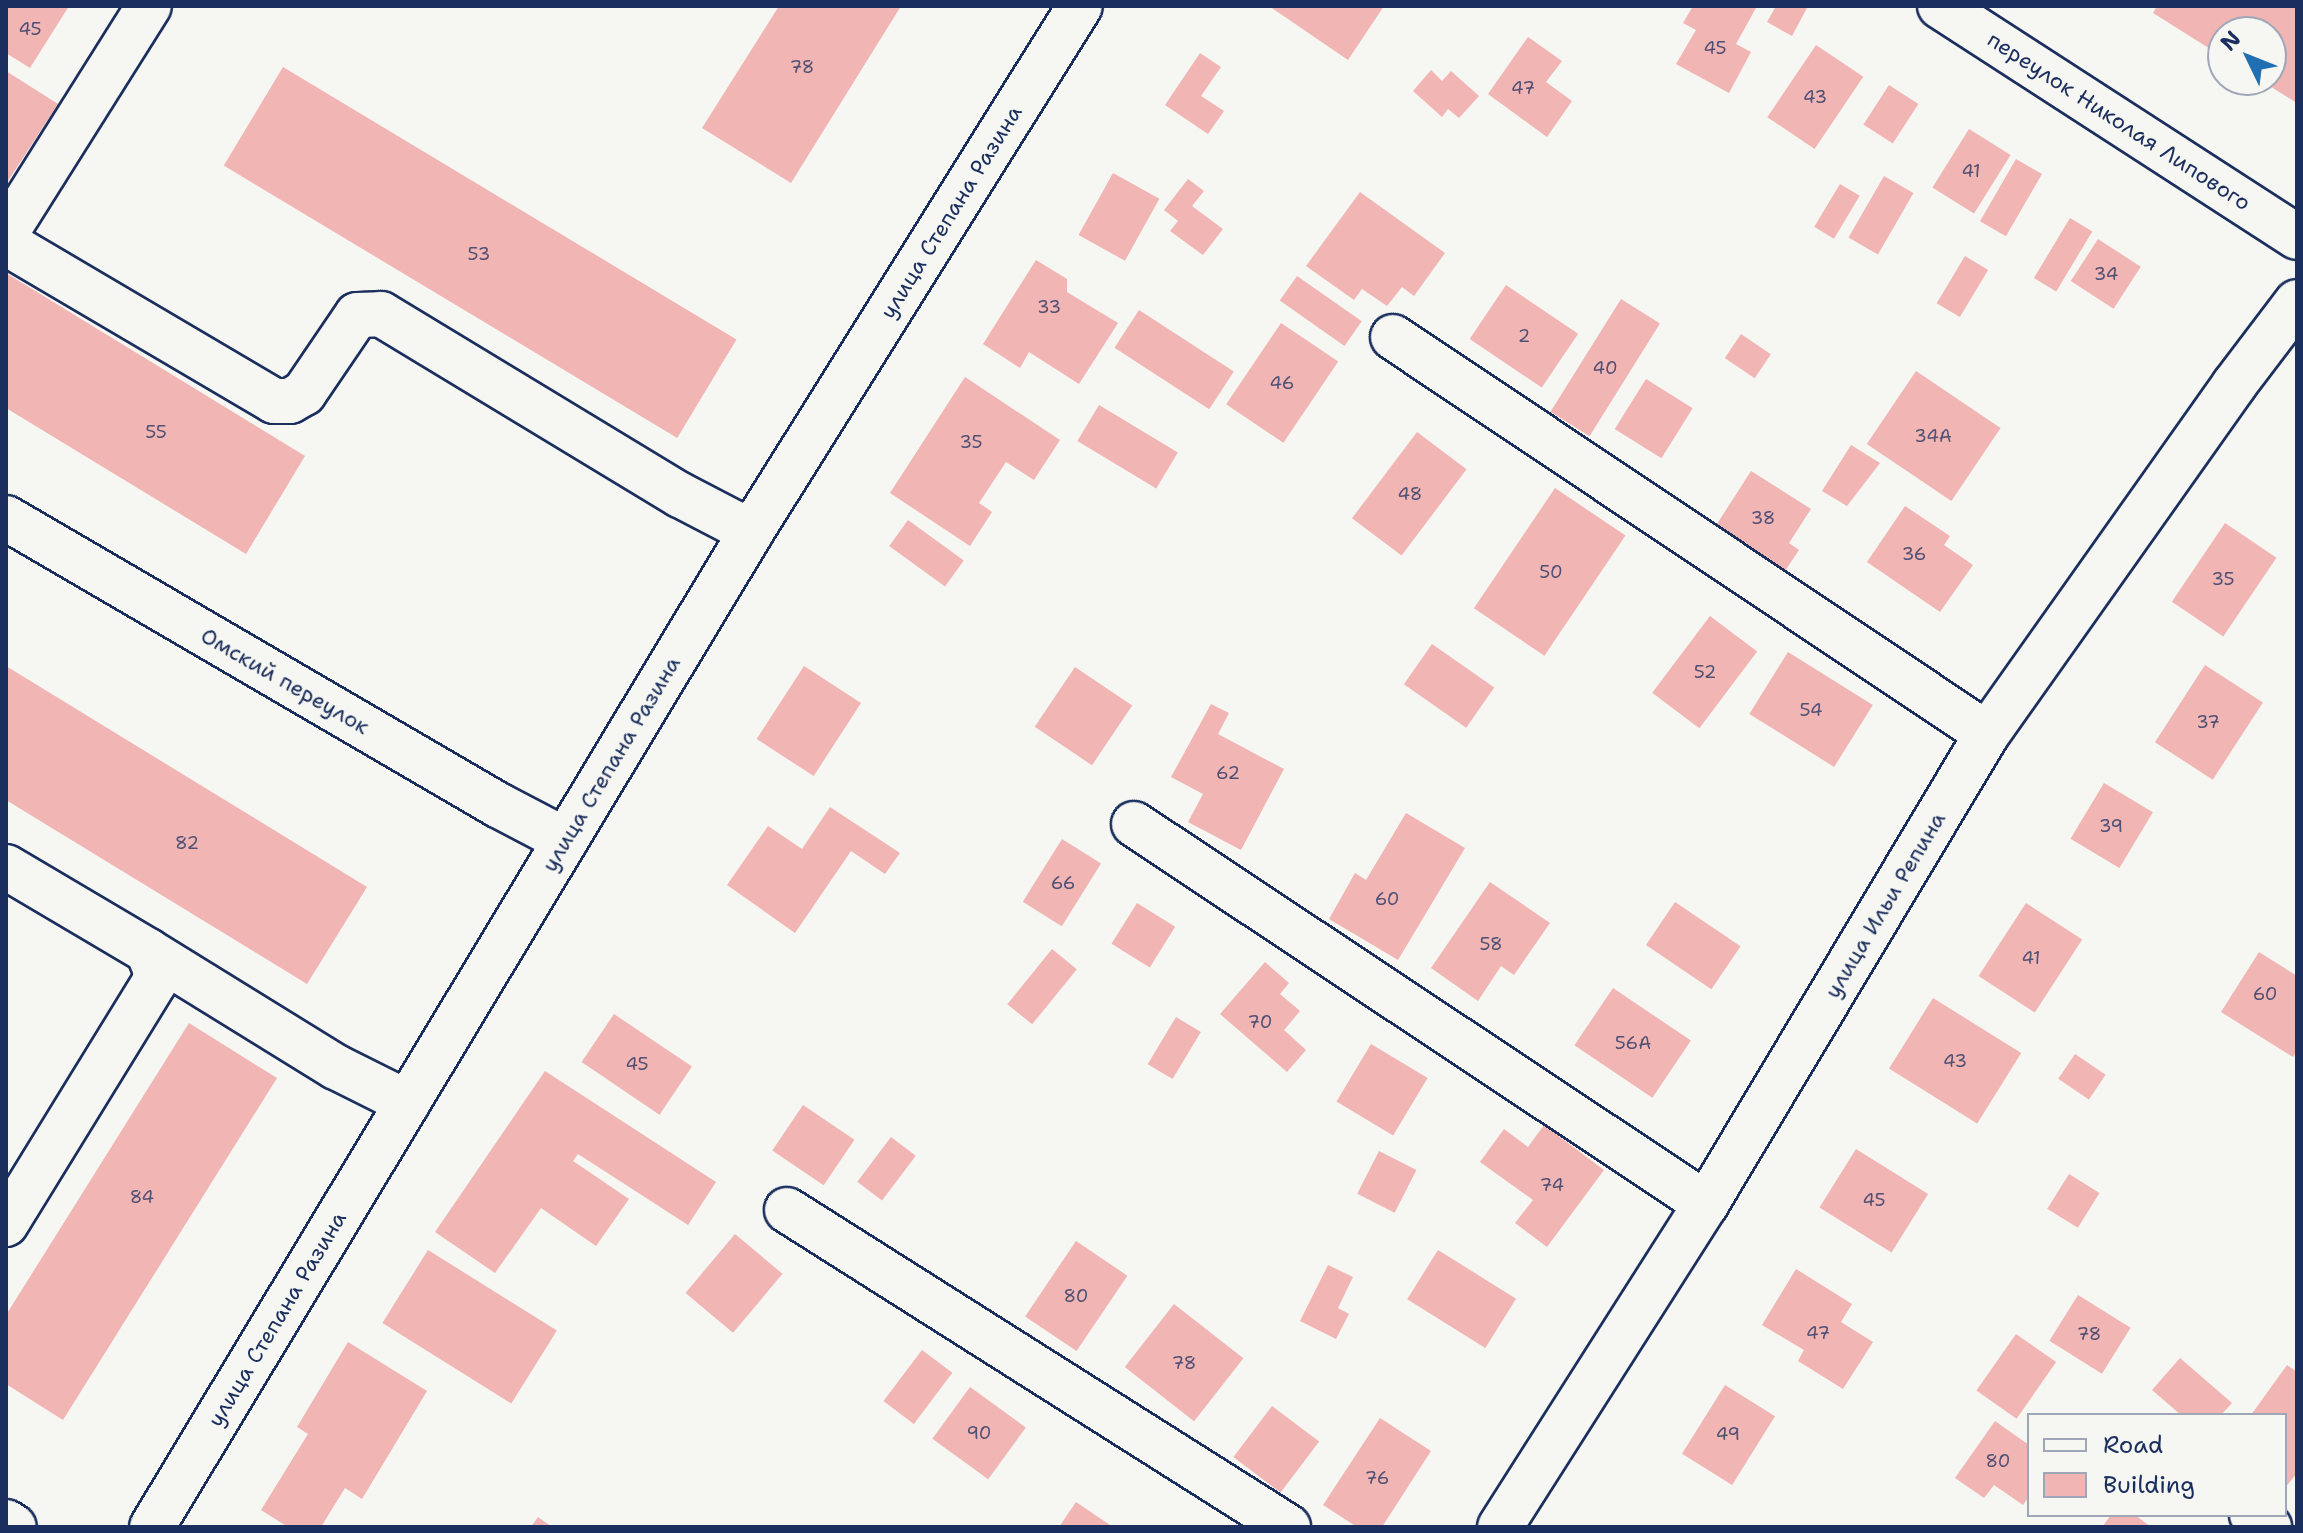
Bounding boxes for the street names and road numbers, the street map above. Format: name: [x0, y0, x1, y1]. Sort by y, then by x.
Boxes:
street label: переулок Николая Липового: [1982, 26, 2256, 216]
street label: улица Степана Разина: [875, 101, 1027, 323]
street label: Омский переулок: [196, 622, 374, 740]
street label: улица Степана Разина: [536, 652, 686, 876]
street label: улица Ильи Репина: [1819, 807, 1951, 1003]
street label: улица Степана Разина: [202, 1207, 352, 1431]

